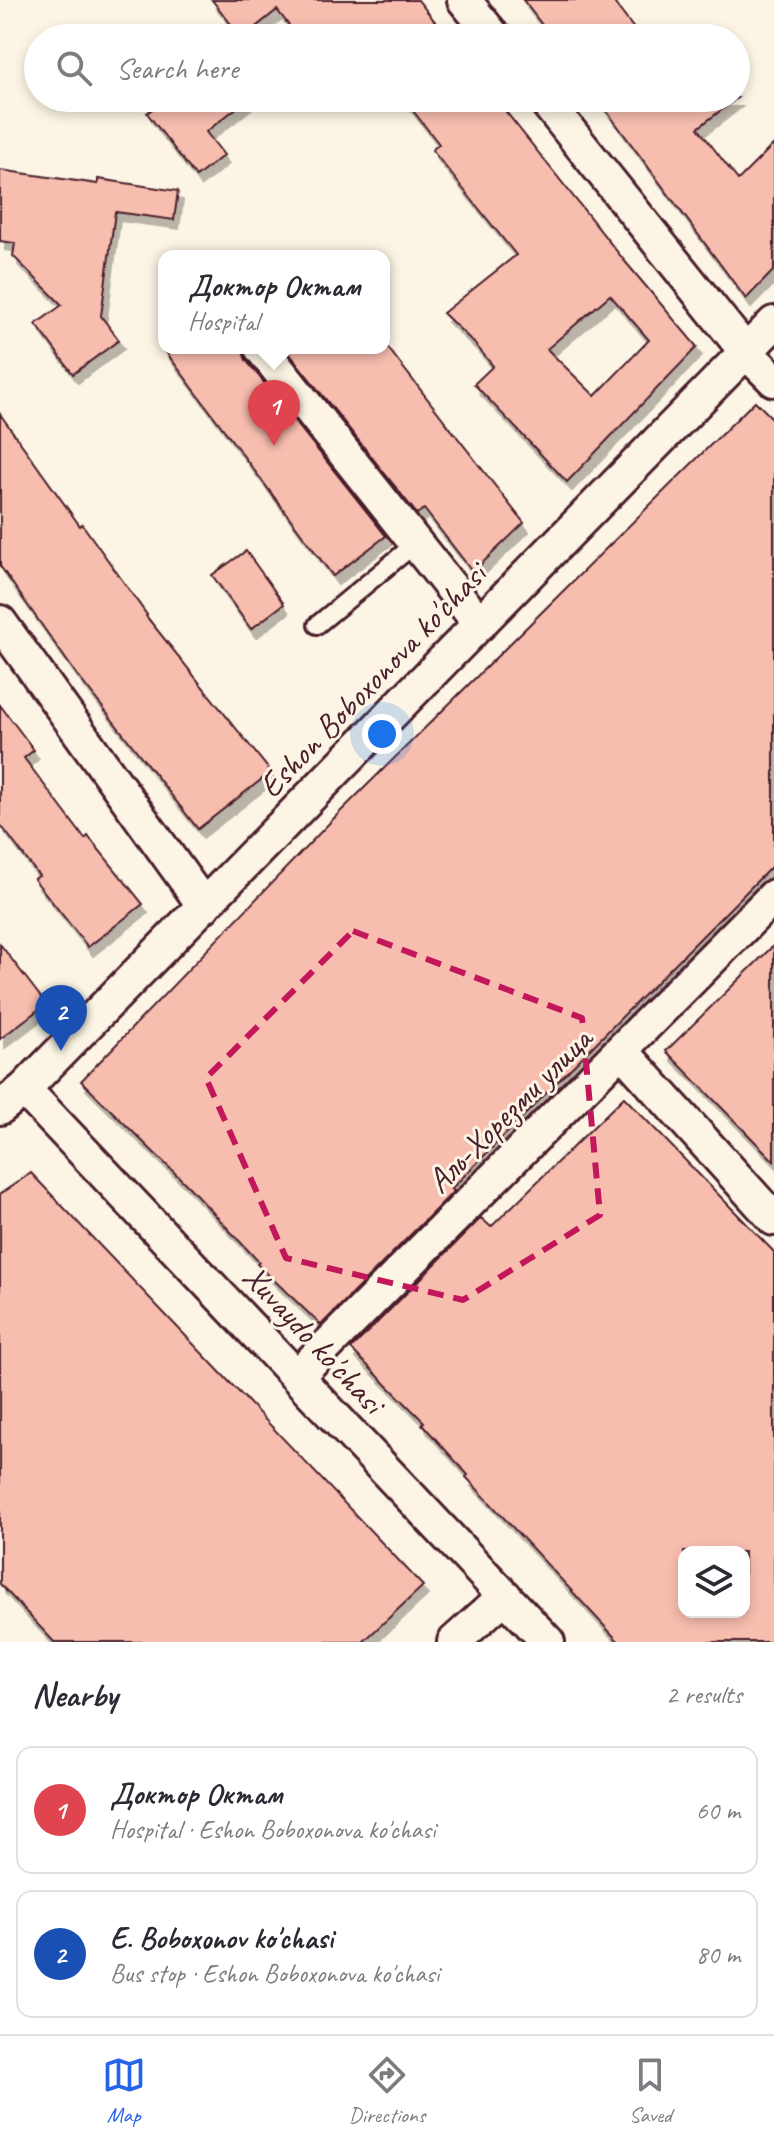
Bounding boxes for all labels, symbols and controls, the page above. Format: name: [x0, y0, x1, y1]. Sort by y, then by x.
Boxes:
search box: [24, 24, 750, 112]
icon: search: [52, 46, 96, 90]
text: Search here: [116, 49, 238, 87]
popup: [158, 250, 390, 354]
text: Доктор Октам: [188, 267, 360, 305]
text: Hospital: [188, 305, 259, 338]
pin: 1: [248, 380, 300, 446]
street label: Eshon Boboxonova ko'chasi: [249, 551, 498, 806]
your location: [362, 714, 402, 754]
pin: 2: [35, 985, 87, 1051]
street label: Аль-Хорезми улица: [417, 1016, 603, 1202]
street label: Xuvaydo ko'chasi: [234, 1255, 396, 1425]
map controls: [678, 1546, 750, 1618]
button: layers: [678, 1546, 750, 1618]
text: Nearby: [32, 1673, 118, 1716]
text: 2 results: [666, 1678, 742, 1711]
text: Доктор Октам: [110, 1775, 282, 1813]
text: 1: [54, 1794, 66, 1827]
text: 60 m: [696, 1794, 740, 1827]
text: Hospital · Eshon Boboxonova ko'chasi: [110, 1813, 436, 1846]
text: E. Boboxonov ko'chasi: [110, 1919, 333, 1957]
text: 2: [54, 1938, 66, 1971]
text: 80 m: [696, 1938, 740, 1971]
text: Bus stop · Eshon Boboxonova ko'chasi: [110, 1957, 439, 1990]
tab: Map: [102, 2053, 146, 2129]
tab: Directions: [349, 2053, 425, 2129]
tab: Saved: [628, 2053, 672, 2129]

